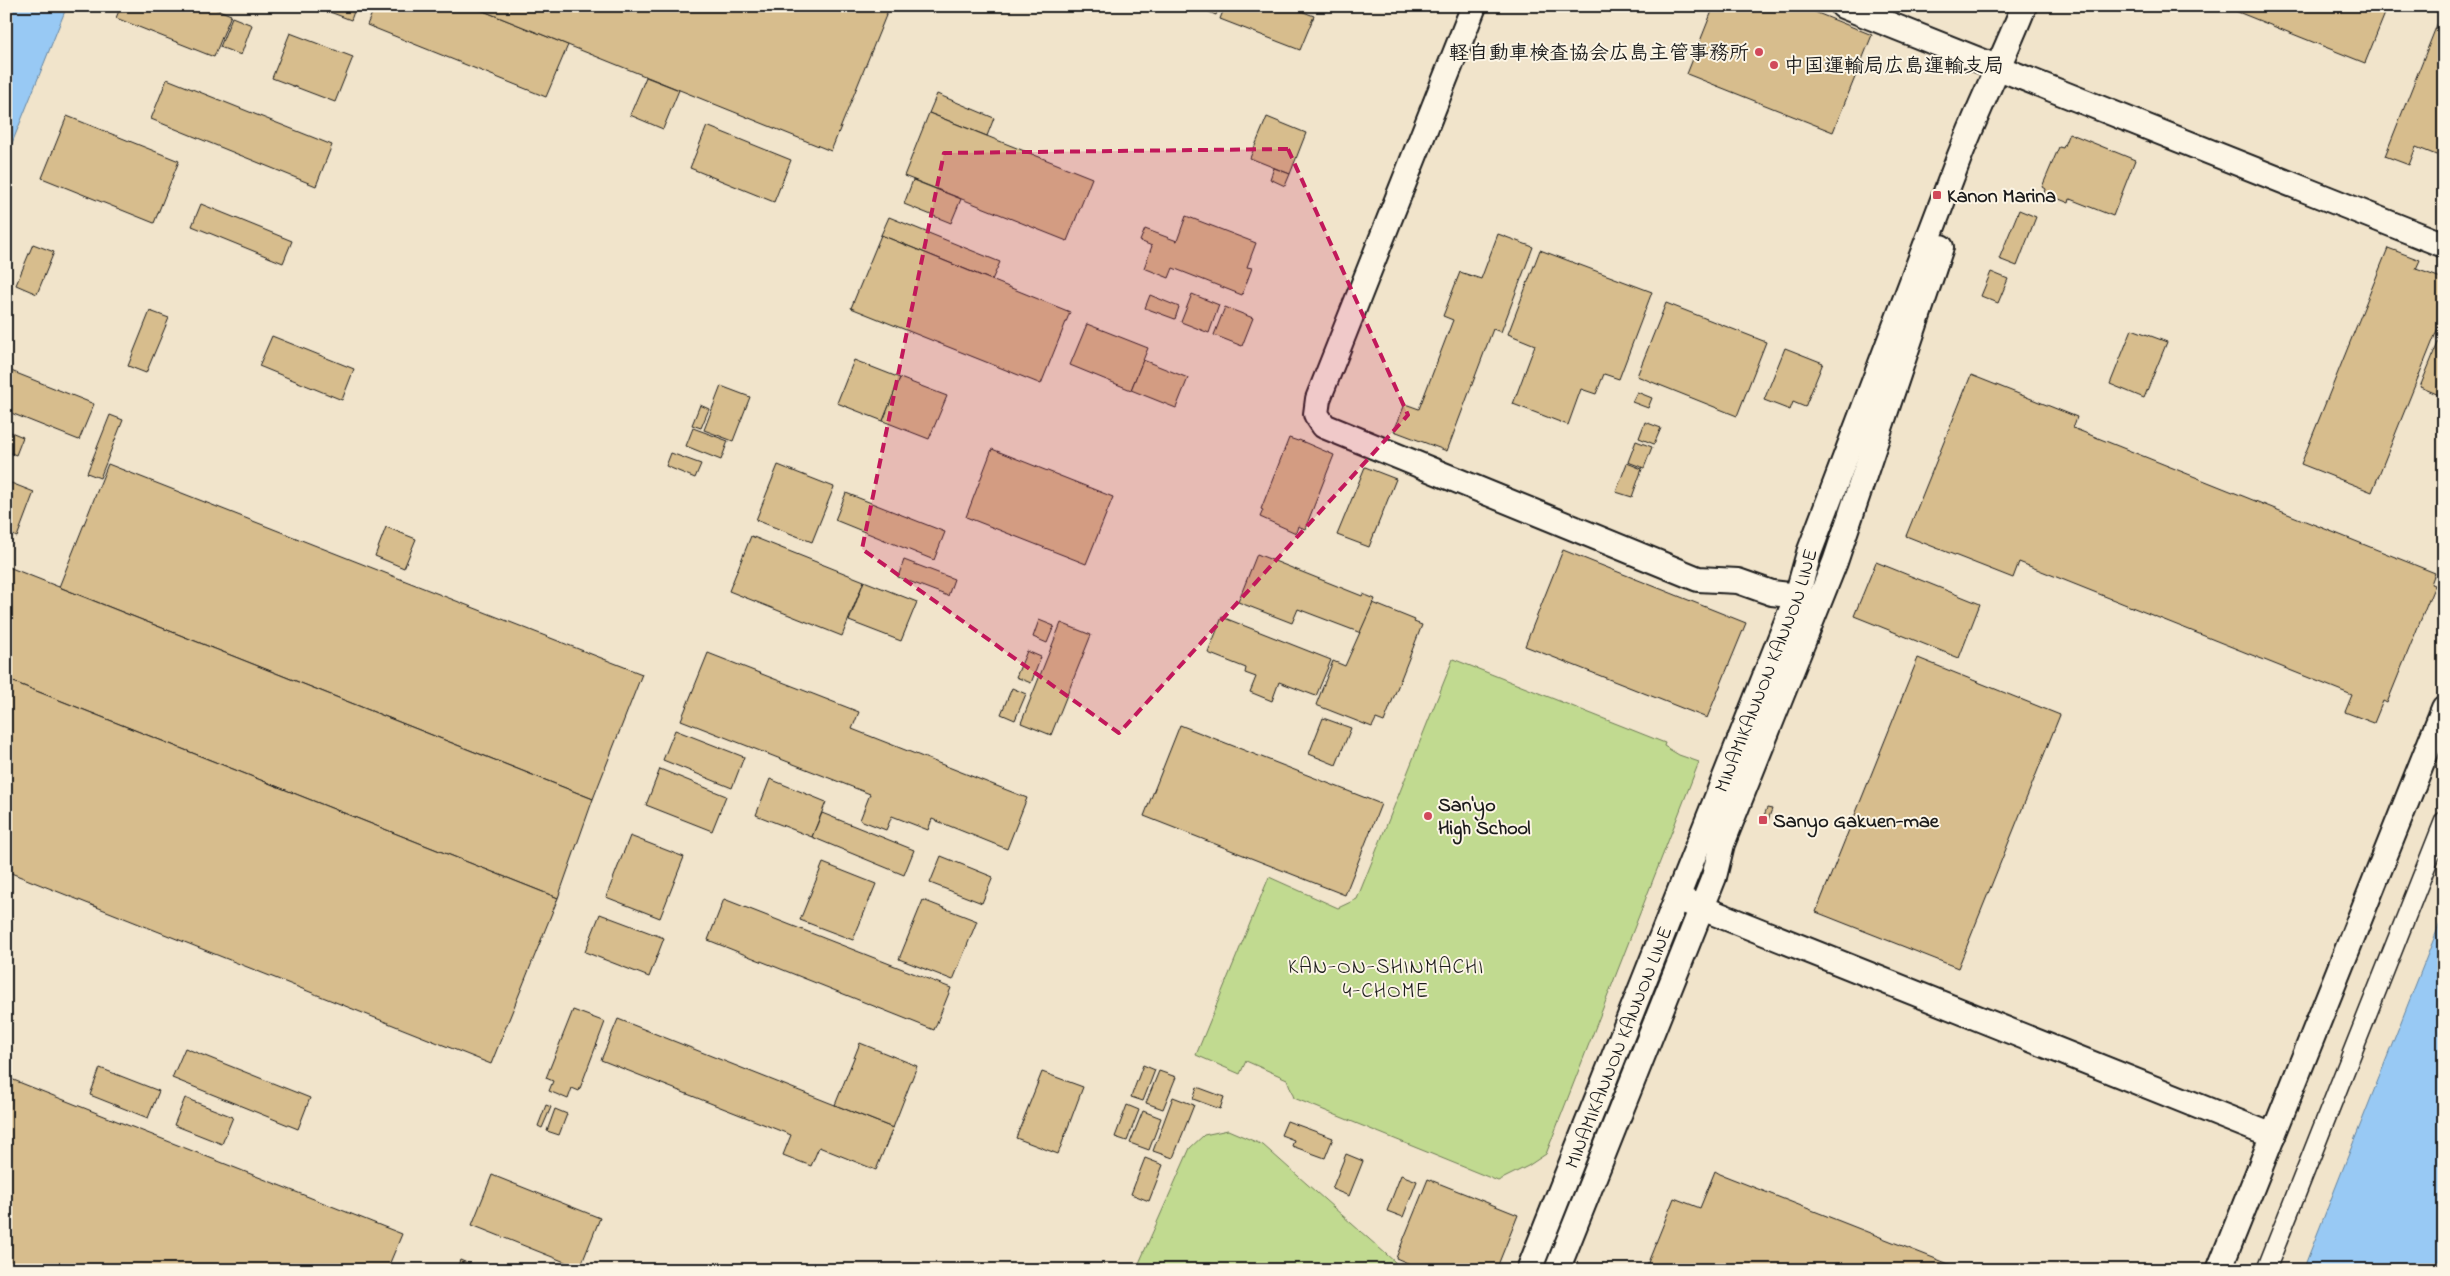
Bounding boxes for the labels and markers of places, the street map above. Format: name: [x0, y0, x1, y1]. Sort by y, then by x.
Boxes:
place label: 軽自動車検査協会広島主管事務所: [1449, 40, 1749, 69]
marker: 軽自動車検査協会広島主管事務所: [1753, 46, 1765, 58]
place label: 中国運輸局広島運輸支局: [1784, 53, 2004, 82]
marker: 中国運輸局広島運輸支局: [1768, 59, 1780, 71]
place label: Kanon Marina: [1947, 183, 2056, 212]
marker: Kanon Marina: [1931, 189, 1943, 201]
place label: San'yo High School: [1438, 792, 1531, 845]
place label: Sanyo Gakuen-mae: [1773, 808, 1940, 838]
marker: San'yo High School: [1422, 810, 1434, 822]
marker: Sanyo Gakuen-mae: [1757, 814, 1769, 826]

